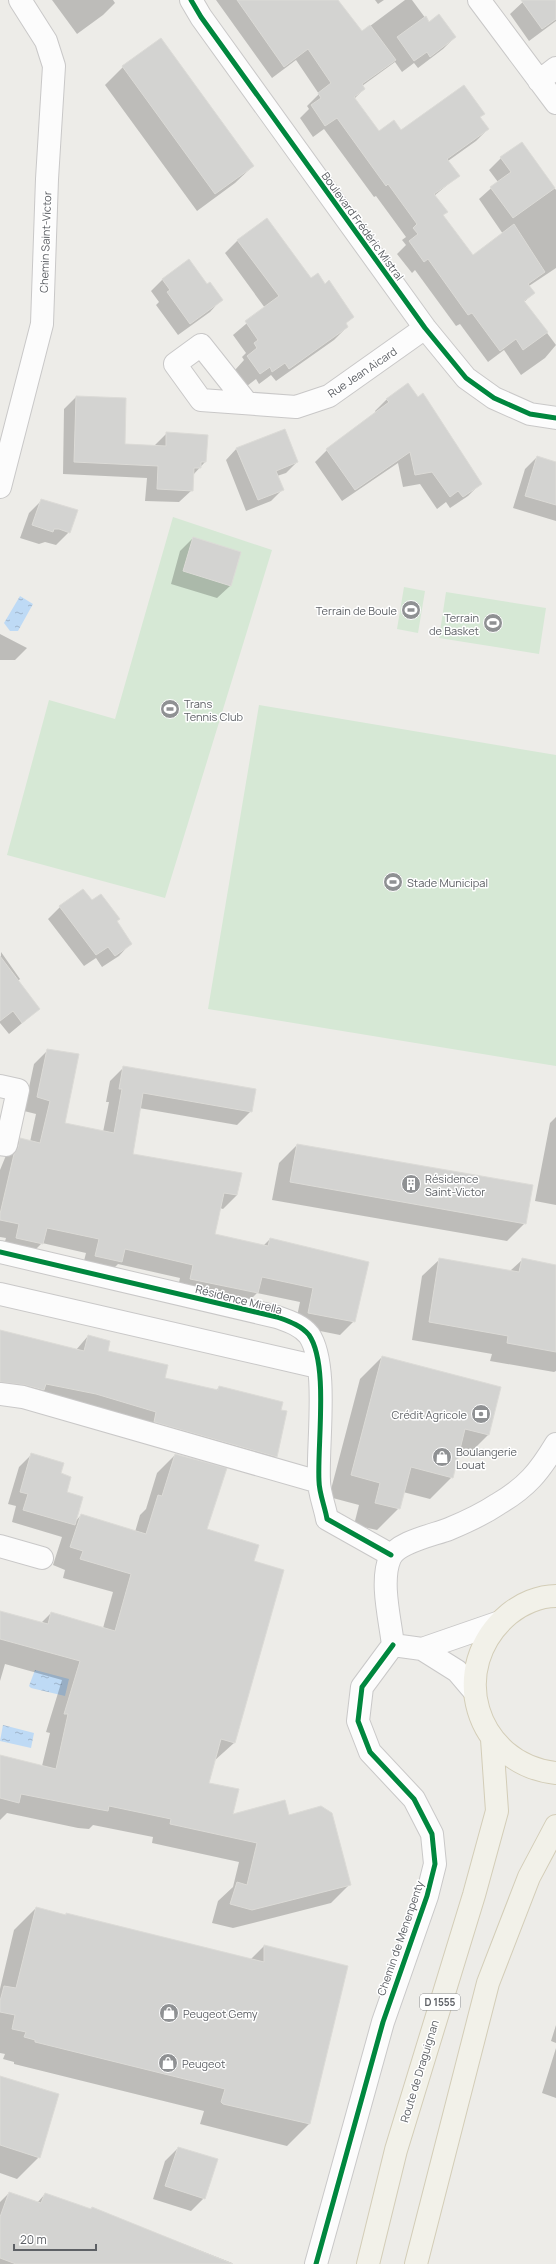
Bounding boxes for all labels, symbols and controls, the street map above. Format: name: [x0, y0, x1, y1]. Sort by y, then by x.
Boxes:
street label: Boulevard Frédéric Mistral: [319, 169, 407, 283]
street label: Chemin Saint-Victor: [36, 191, 54, 293]
street label: Rue Jean Aicard: [324, 343, 400, 401]
sports icon: Terrain de Boule: [400, 599, 422, 621]
place label: Terrain de Boule: [316, 603, 398, 618]
place label: Terrain de Basket: [429, 610, 479, 638]
sports icon: Terrain de Basket: [482, 612, 504, 634]
place label: Trans Tennis Club: [184, 696, 244, 724]
sports icon: Trans Tennis Club: [159, 698, 181, 720]
sports icon: Stade Municipal: [382, 871, 404, 893]
place label: Stade Municipal: [407, 875, 488, 890]
place label: Résidence Saint-Victor: [425, 1171, 485, 1199]
building icon: Résidence Saint-Victor: [400, 1173, 422, 1195]
street label: Résidence Mirella: [194, 1281, 284, 1317]
bank icon: Crédit Agricole: [470, 1403, 492, 1425]
place label: Crédit Agricole: [392, 1407, 468, 1422]
place label: Boulangerie Louat: [456, 1444, 517, 1472]
shop icon: Boulangerie Louat: [431, 1446, 453, 1468]
street label: Chemin de Menenpenty: [373, 1878, 427, 1997]
road number: D 1555: [420, 1994, 460, 2010]
shop icon: Peugeot Gemy: [158, 2002, 180, 2024]
place label: Peugeot Gemy: [183, 2006, 258, 2021]
street label: Route de Draguignan: [396, 2018, 442, 2124]
shop icon: Peugeot: [157, 2052, 179, 2074]
place label: Peugeot: [182, 2056, 225, 2071]
scale bar: [14, 2226, 96, 2252]
text: 20 m: [20, 2231, 47, 2248]

